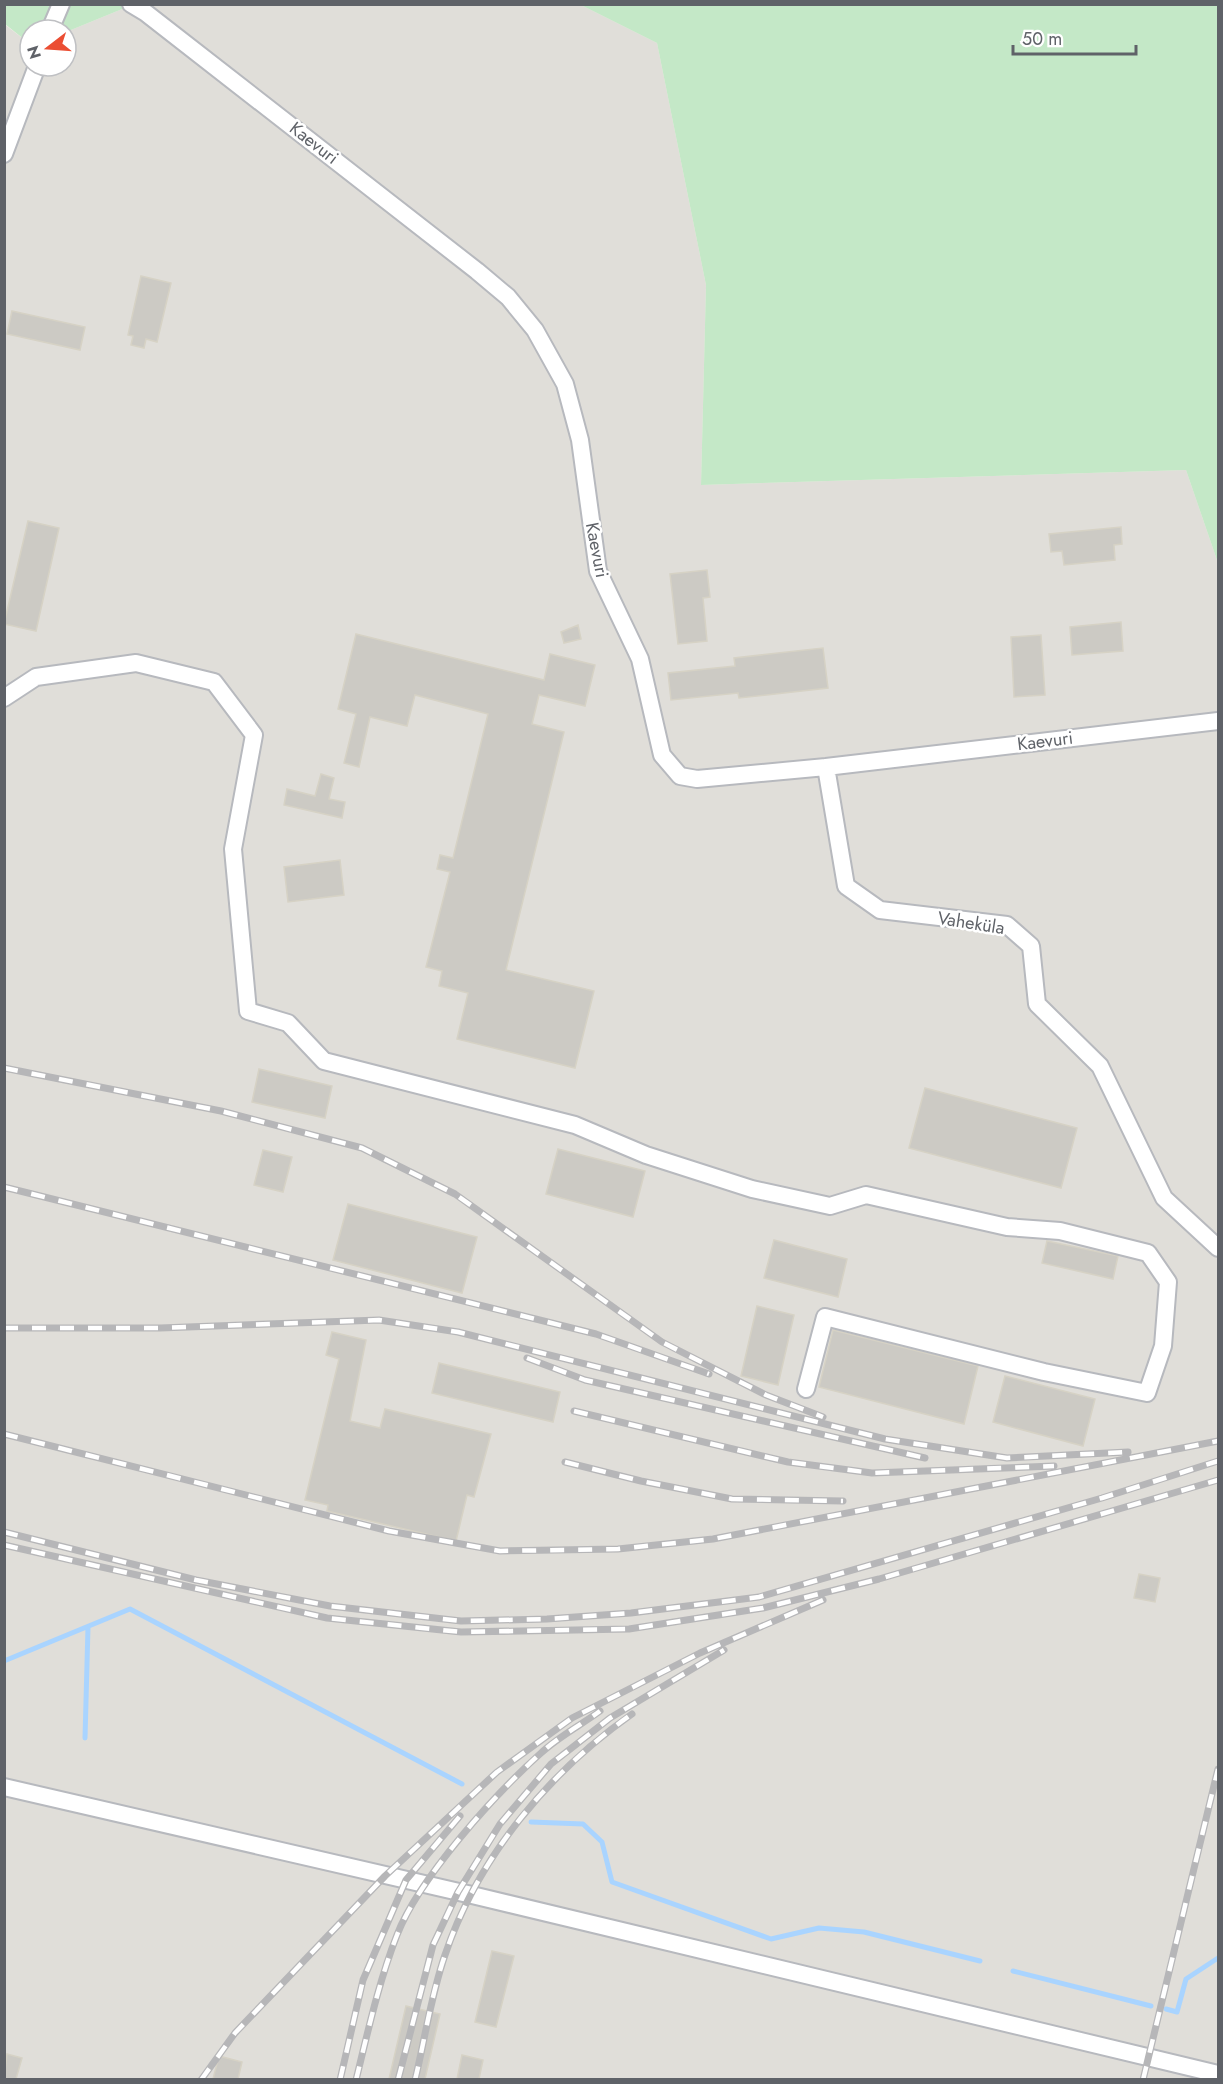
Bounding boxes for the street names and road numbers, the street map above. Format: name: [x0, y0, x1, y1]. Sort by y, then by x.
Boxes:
street label: Kaevuri: [284, 115, 344, 171]
street label: Kaevuri: [579, 520, 615, 580]
street label: Kaevuri: [1016, 725, 1074, 757]
street label: Vaheküla: [936, 905, 1006, 941]

